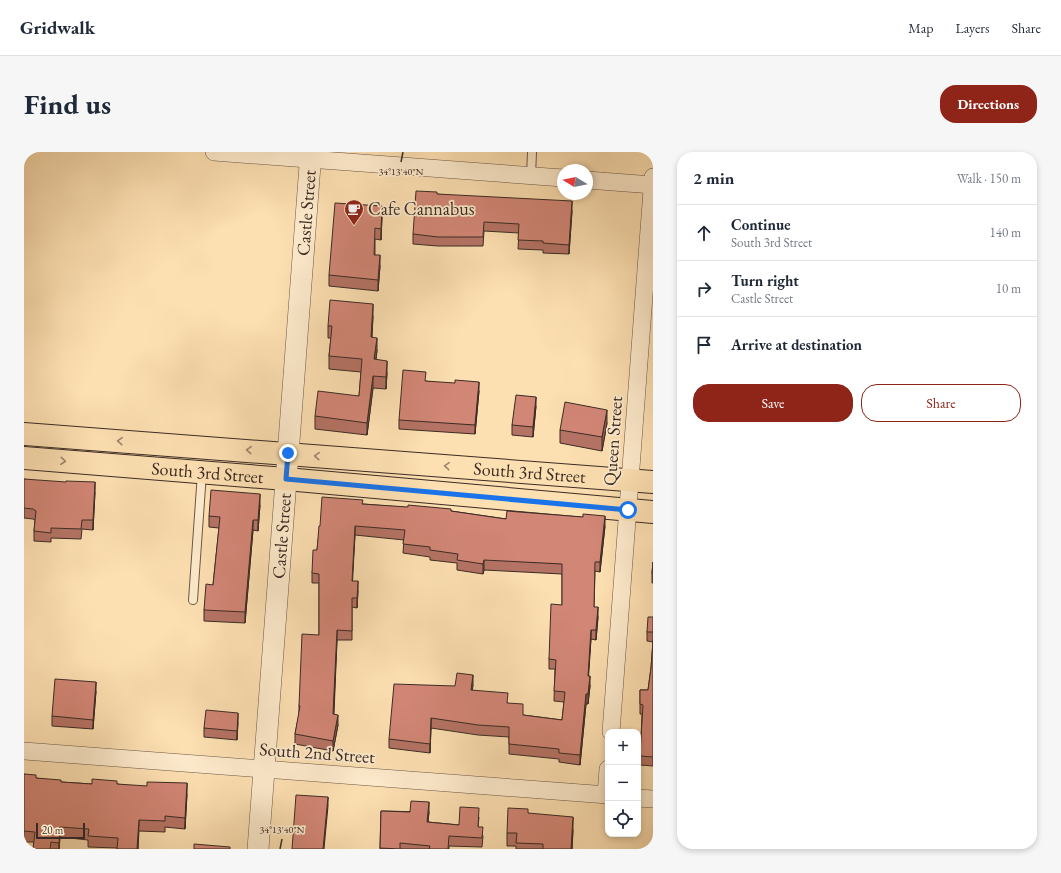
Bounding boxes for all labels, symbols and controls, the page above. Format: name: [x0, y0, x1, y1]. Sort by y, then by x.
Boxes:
text: Gridwalk: [20, 15, 95, 40]
text: Map: [908, 19, 933, 37]
text: Layers: [955, 19, 990, 37]
text: Share: [1012, 19, 1041, 37]
button: Directions: [940, 85, 1037, 123]
text: Find us: [24, 86, 111, 122]
north arrow: [557, 164, 593, 200]
text: 34°13'40"N: [379, 165, 424, 178]
text: 2 min: [693, 167, 734, 189]
street label: Castle Street: [291, 169, 321, 257]
text: Walk · 150 m: [957, 170, 1021, 187]
place label: Cafe Cannabus: [368, 197, 475, 220]
cafe icon: Cafe Cannabus: [343, 198, 365, 226]
text: Continue: [731, 215, 791, 234]
icon: ahead: [693, 222, 715, 244]
text: 140 m: [990, 224, 1021, 241]
text: South 3rd Street: [731, 234, 812, 251]
text: Turn right: [731, 271, 799, 290]
icon: right: [693, 278, 715, 300]
text: 10 m: [996, 280, 1021, 297]
text: Castle Street: [731, 290, 793, 307]
icon: arrive: [693, 334, 715, 356]
text: Arrive at destination: [731, 335, 862, 354]
button: Save: [693, 384, 853, 422]
button: Share: [861, 384, 1021, 422]
street label: Queen Street: [598, 395, 627, 487]
one-way arrow: [117, 436, 123, 445]
route end: [279, 444, 297, 462]
one-way arrow: [246, 446, 252, 455]
one-way arrow: [314, 451, 320, 460]
one-way arrow: [60, 456, 66, 465]
street label: South 3rd Street: [151, 456, 265, 488]
street label: South 3rd Street: [473, 456, 587, 488]
one-way arrow: [444, 461, 450, 470]
street label: Castle Street: [267, 492, 296, 580]
route start: [619, 501, 637, 519]
map controls: [605, 729, 641, 837]
button: +: [605, 729, 641, 765]
street label: South 2nd Street: [259, 737, 376, 768]
button: −: [605, 765, 641, 801]
button: locate: [605, 801, 641, 837]
scale bar: [36, 821, 85, 840]
text: 20 m: [42, 823, 63, 837]
text: 34°13'40"N: [260, 823, 305, 836]

